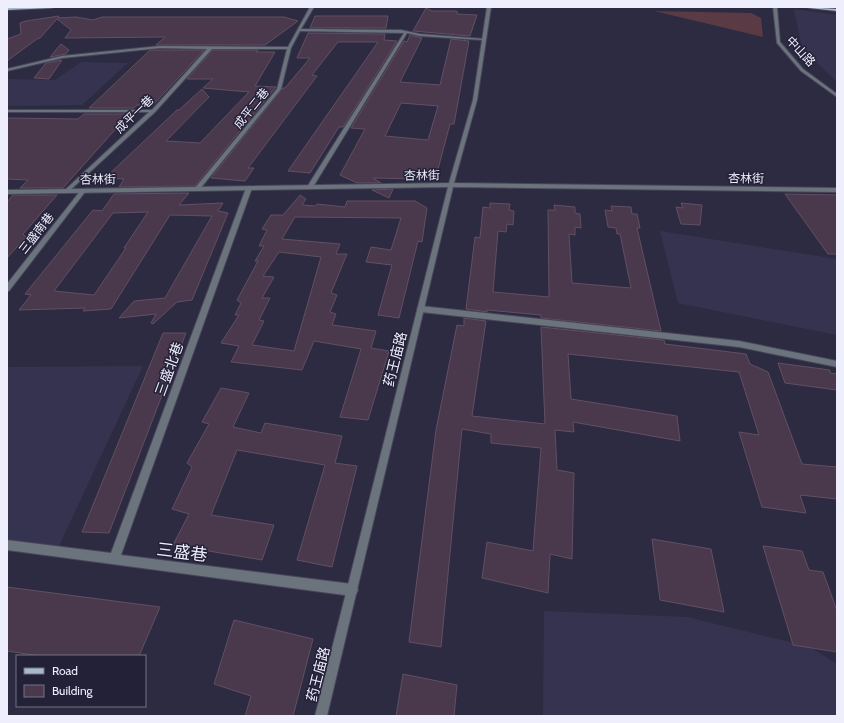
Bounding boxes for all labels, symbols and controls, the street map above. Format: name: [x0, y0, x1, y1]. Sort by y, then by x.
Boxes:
street label: 中山路: [783, 33, 819, 69]
street label: 成平二巷: [230, 85, 272, 131]
street label: 成平一巷: [112, 92, 156, 136]
street label: 杏林街: [404, 167, 440, 183]
street label: 杏林街: [728, 170, 764, 186]
street label: 杏林街: [80, 171, 116, 187]
street label: 三盛南巷: [15, 209, 57, 257]
street label: 药王庙路: [379, 330, 411, 388]
street label: 三盛北巷: [151, 340, 187, 398]
street label: 三盛巷: [155, 539, 209, 565]
street label: 药王庙路: [302, 645, 334, 703]
legend: [16, 655, 146, 707]
text: Road: [52, 663, 78, 678]
text: Building: [52, 683, 94, 698]

